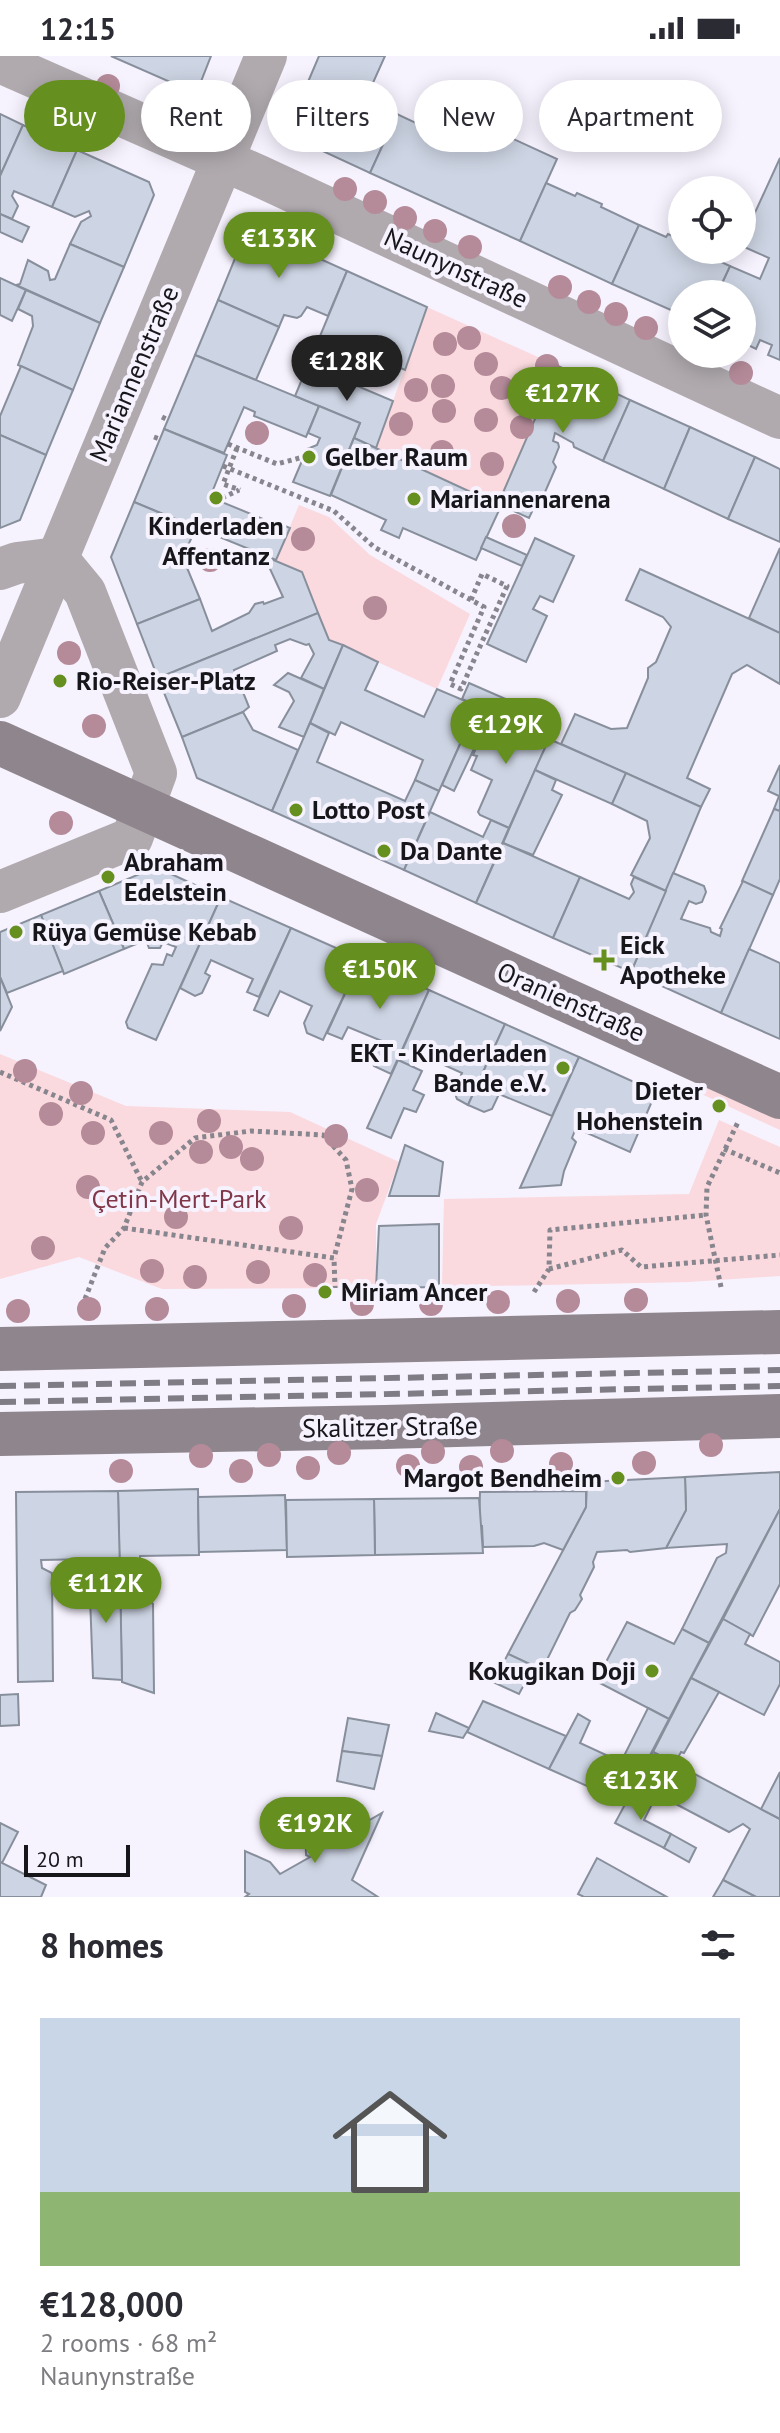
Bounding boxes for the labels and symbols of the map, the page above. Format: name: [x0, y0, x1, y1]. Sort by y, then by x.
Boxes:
pin: €133K: [223, 212, 335, 280]
street label: Naunynstraße: [379, 220, 533, 315]
street label: Mariannenstraße: [82, 281, 185, 467]
pin: €128K: [291, 335, 403, 403]
pin: €127K: [507, 367, 619, 435]
place label: Gelber Raum: [325, 440, 468, 473]
marker: Gelber Raum: [300, 448, 318, 466]
place label: Mariannenarena: [430, 482, 611, 515]
marker: Kinderladen Affentanz: [207, 489, 225, 507]
marker: Mariannenarena: [405, 490, 423, 508]
place label: Kinderladen Affentanz: [148, 509, 284, 572]
place label: Rio-Reiser-Platz: [76, 664, 256, 697]
marker: Rio-Reiser-Platz: [51, 672, 69, 690]
pin: €129K: [450, 698, 562, 766]
place label: Lotto Post: [312, 793, 425, 826]
marker: Lotto Post: [287, 801, 305, 819]
place label: Da Dante: [400, 834, 502, 867]
marker: Da Dante: [375, 842, 393, 860]
place label: Abraham Edelstein: [124, 845, 227, 908]
marker: Abraham Edelstein: [99, 868, 117, 886]
place label: Rüya Gemüse Kebab: [32, 915, 257, 948]
marker: Rüya Gemüse Kebab: [7, 923, 25, 941]
place label: Eick Apotheke: [620, 928, 726, 991]
pin: €150K: [324, 943, 436, 1011]
marker: Eick Apotheke: [595, 951, 613, 969]
street label: Oranienstraße: [492, 954, 650, 1049]
place label: EKT - Kinderladen Bande e.V.: [350, 1036, 547, 1099]
marker: EKT - Kinderladen Bande e.V.: [554, 1059, 572, 1077]
place label: Dieter Hohenstein: [576, 1074, 704, 1137]
marker: Dieter Hohenstein: [710, 1097, 728, 1115]
park label: Çetin-Mert-Park: [91, 1182, 267, 1215]
place label: Miriam Ancer: [341, 1275, 488, 1308]
marker: Miriam Ancer: [316, 1283, 334, 1301]
street label: Skalitzer Straße: [302, 1408, 478, 1445]
place label: Margot Bendheim: [404, 1461, 602, 1494]
marker: Margot Bendheim: [609, 1469, 627, 1487]
pin: €112K: [50, 1557, 162, 1625]
place label: Kokugikan Doji: [468, 1654, 636, 1687]
marker: Kokugikan Doji: [643, 1662, 661, 1680]
pin: €123K: [585, 1754, 697, 1822]
pin: €192K: [259, 1797, 371, 1865]
scale bar: [24, 1841, 130, 1877]

